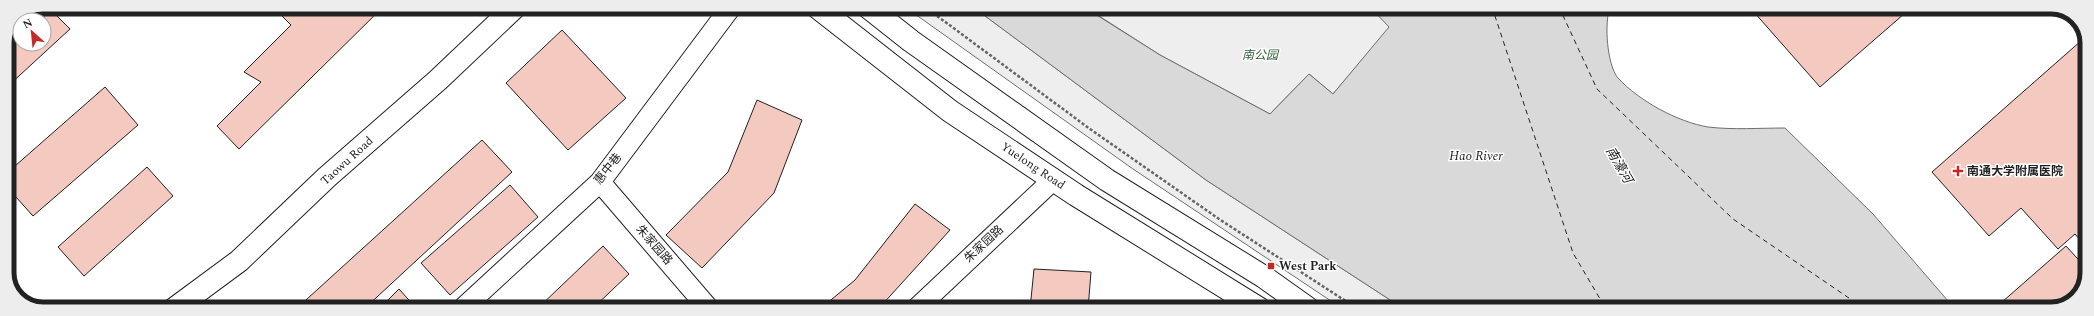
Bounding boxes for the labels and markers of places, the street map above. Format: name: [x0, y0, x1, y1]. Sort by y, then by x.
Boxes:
place label: 南通大学附属医院: [1967, 162, 2063, 181]
marker: 南通大学附属医院: [1952, 165, 1964, 177]
place label: West Park: [1279, 257, 1337, 276]
marker: West Park: [1266, 261, 1276, 271]

